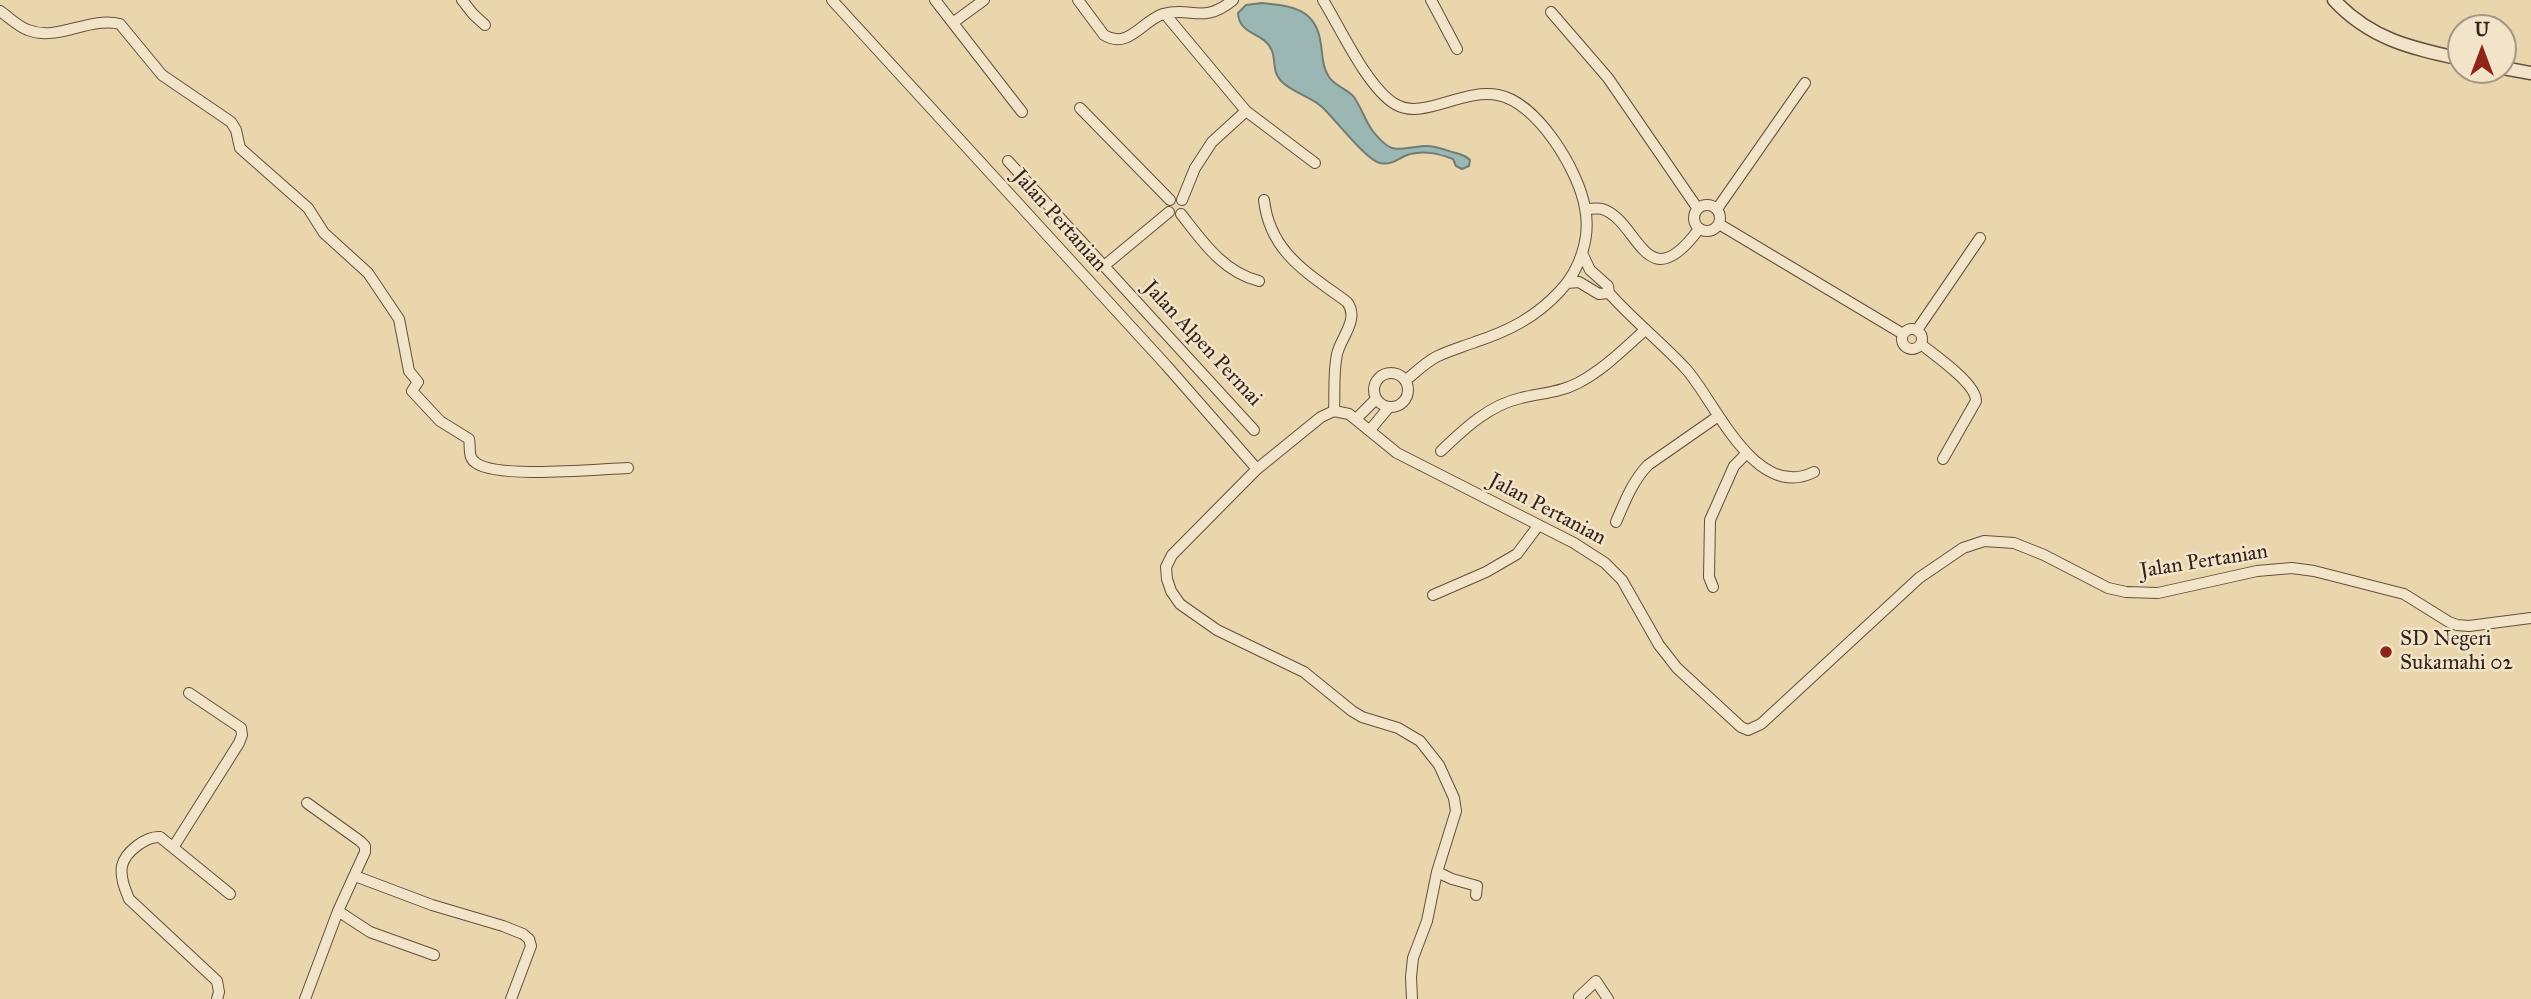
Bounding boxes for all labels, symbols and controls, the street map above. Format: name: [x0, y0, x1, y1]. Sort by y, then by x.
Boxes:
north arrow: [2447, 14, 2517, 84]
text: U: [2474, 18, 2490, 41]
street label: Jalan Pertanian: [1006, 165, 1112, 277]
street label: Jalan Alpen Permai: [1137, 276, 1267, 412]
street label: Jalan Pertanian: [1484, 469, 1610, 551]
street label: Jalan Pertanian: [2138, 539, 2270, 585]
place label: SD Negeri Sukamahi 02: [2400, 627, 2513, 677]
marker: SD Negeri Sukamahi 02: [2378, 644, 2394, 660]

